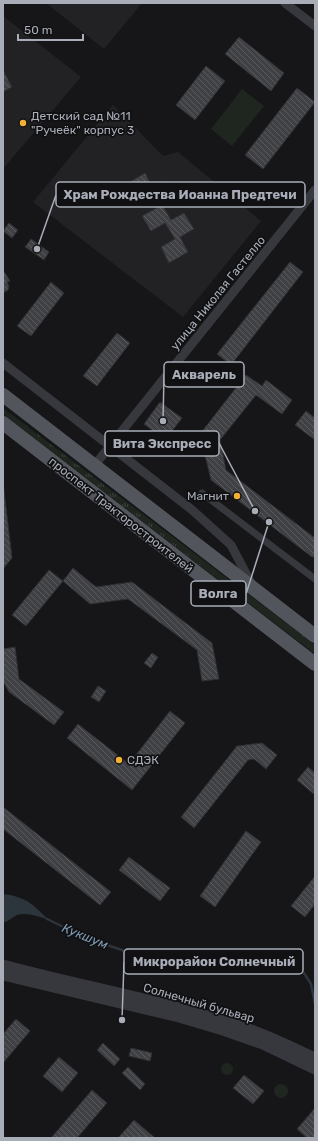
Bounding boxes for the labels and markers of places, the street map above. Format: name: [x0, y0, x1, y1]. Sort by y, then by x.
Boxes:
place label: Детский сад №11 "Ручеёк" корпус 3: [31, 109, 134, 137]
marker: Детский сад №11 "Ручеёк" корпус 3: [18, 118, 28, 128]
callout: Храм Рождества Иоанна Предтечи: [56, 182, 305, 207]
callout: Акварель: [164, 362, 244, 387]
callout: Вита Экспресс: [105, 431, 219, 456]
place label: Магнит: [187, 489, 229, 503]
marker: Магнит: [232, 491, 242, 501]
callout: Волга: [191, 581, 246, 606]
place label: СДЭК: [127, 753, 159, 767]
marker: СДЭК: [114, 755, 124, 765]
callout: Микрорайон Солнечный: [124, 949, 303, 974]

